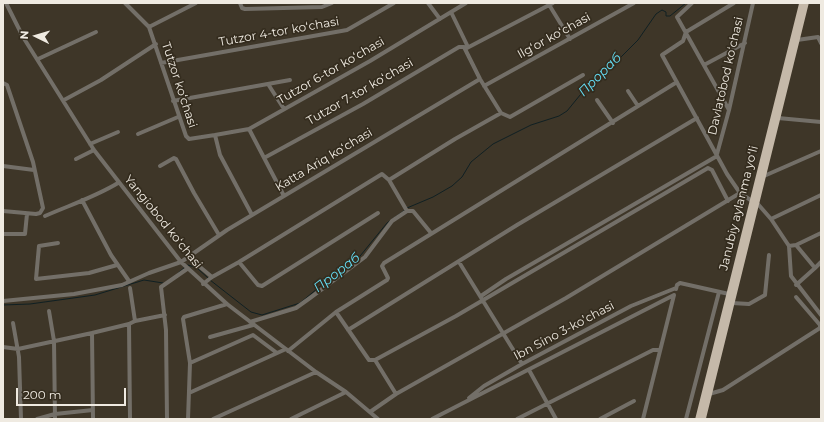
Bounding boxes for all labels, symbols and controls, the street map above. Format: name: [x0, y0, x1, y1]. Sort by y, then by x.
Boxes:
street label: Ilgʻor koʻchasi: [515, 10, 593, 62]
street label: Tutzor 4-tor koʻchasi: [218, 14, 340, 50]
north arrow: [16, 16, 56, 56]
street label: Davlatobod koʻchasi: [705, 16, 747, 136]
text: N: [17, 30, 31, 40]
street label: Tutzor 6-tor koʻchasi: [275, 34, 387, 108]
street label: Tutzor koʻchasi: [158, 40, 200, 130]
water label: Прораб: [575, 50, 625, 100]
street label: Tutzor 7-tor koʻchasi: [304, 56, 416, 128]
street label: Katta Ariq koʻchasi: [273, 125, 375, 195]
street label: Janubiy aylanma yoʻli: [717, 144, 761, 272]
street label: Yangiobod koʻchasi: [121, 172, 205, 272]
water label: Прораб: [311, 250, 363, 296]
street label: Ibn Sino 3-koʼchasi: [511, 298, 617, 364]
scale bar: [18, 380, 128, 406]
text: 200 m: [23, 387, 62, 402]

